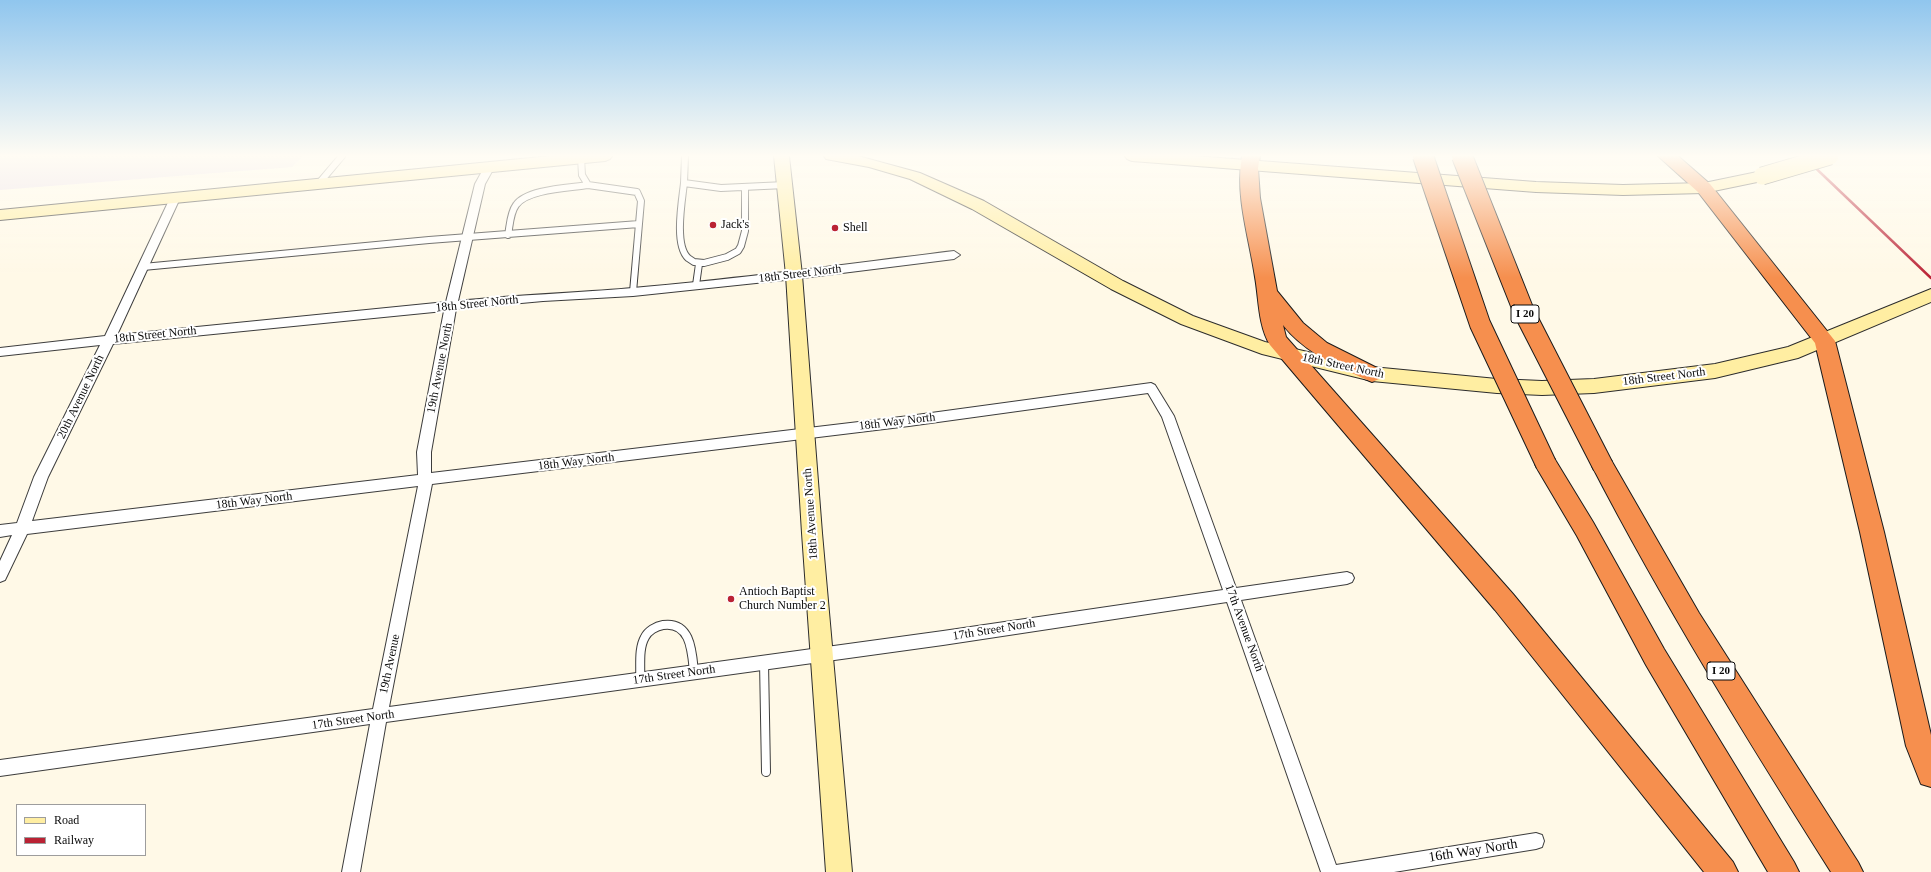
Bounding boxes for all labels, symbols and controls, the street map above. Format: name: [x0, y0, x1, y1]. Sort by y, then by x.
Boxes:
place label: Jack's: [721, 218, 749, 232]
marker: Jack's: [708, 220, 718, 230]
place label: Shell: [843, 221, 868, 235]
marker: Shell: [830, 223, 840, 233]
street label: 18th Street North: [758, 262, 842, 286]
street label: 18th Street North: [435, 292, 519, 316]
road number: I 20: [1511, 305, 1539, 323]
street label: 19th Avenue North: [424, 322, 456, 414]
street label: 18th Street North: [113, 323, 197, 347]
street label: 18th Street North: [1301, 350, 1385, 382]
street label: 20th Avenue North: [54, 353, 108, 441]
street label: 18th Street North: [1622, 365, 1706, 389]
street label: 18th Way North: [858, 410, 936, 434]
street label: 18th Way North: [537, 450, 615, 474]
street label: 18th Avenue North: [801, 468, 821, 560]
street label: 18th Way North: [215, 489, 293, 513]
street label: 17th Avenue North: [1222, 582, 1266, 674]
place label: Antioch Baptist Church Number 2: [739, 585, 826, 613]
marker: Antioch Baptist Church Number 2: [726, 594, 736, 604]
street label: 17th Street North: [952, 616, 1036, 644]
street label: 19th Avenue: [377, 633, 403, 695]
street label: 17th Street North: [632, 662, 716, 688]
road number: I 20: [1707, 662, 1735, 680]
street label: 17th Street North: [311, 707, 395, 733]
legend: [16, 804, 146, 856]
text: Road: [54, 813, 79, 827]
text: Railway: [54, 833, 94, 847]
street label: 16th Way North: [1427, 836, 1519, 866]

